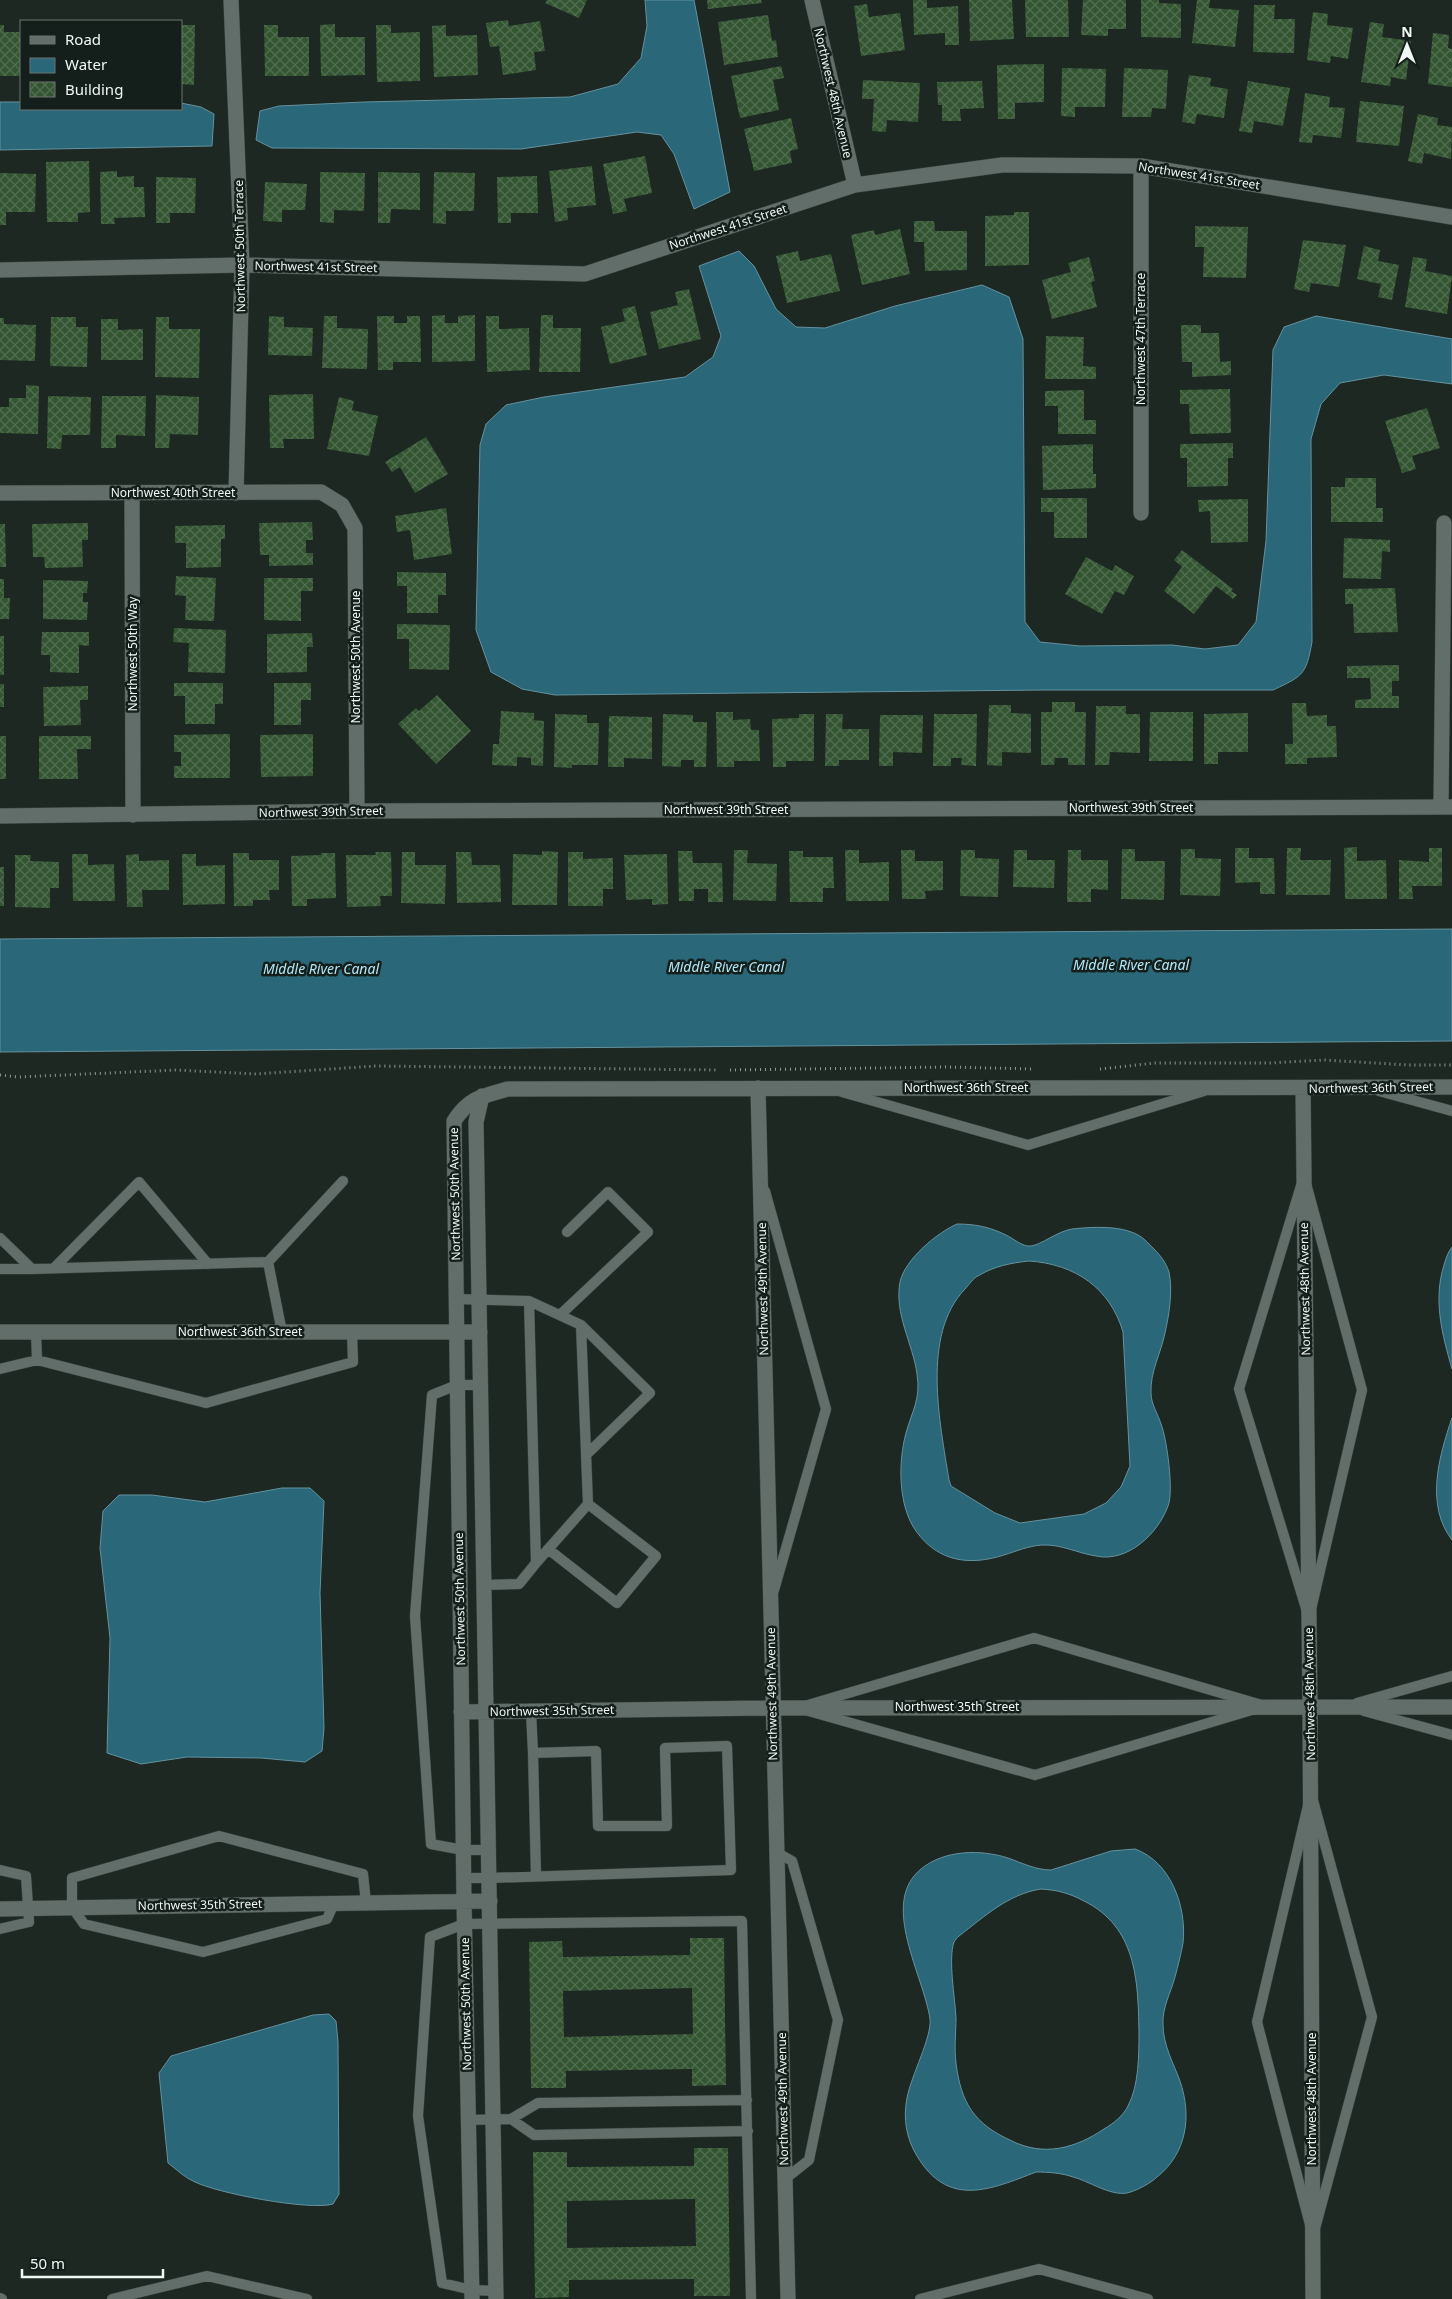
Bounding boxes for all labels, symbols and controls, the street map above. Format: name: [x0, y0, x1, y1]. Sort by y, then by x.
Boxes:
legend: [20, 20, 182, 110]
north arrow: [1382, 20, 1432, 70]
text: N: [1401, 22, 1413, 41]
street label: Northwest 48th Avenue: [810, 26, 857, 160]
text: Road: [65, 29, 101, 49]
text: Water: [65, 54, 107, 74]
text: Building: [65, 79, 123, 99]
street label: Northwest 41st Street: [1137, 157, 1262, 194]
street label: Northwest 50th Terrace: [230, 179, 249, 312]
street label: Northwest 41st Street: [667, 199, 790, 254]
street label: Northwest 41st Street: [254, 257, 378, 276]
street label: Northwest 47th Terrace: [1132, 272, 1149, 405]
street label: Northwest 40th Street: [111, 484, 236, 501]
street label: Northwest 50th Avenue: [347, 590, 364, 724]
street label: Northwest 50th Way: [124, 596, 141, 711]
street label: Northwest 39th Street: [1069, 799, 1194, 816]
street label: Northwest 39th Street: [664, 801, 789, 818]
street label: Northwest 39th Street: [259, 802, 384, 821]
water label: Middle River Canal: [1073, 955, 1189, 974]
water label: Middle River Canal: [668, 957, 784, 976]
water label: Middle River Canal: [263, 959, 379, 978]
street label: Northwest 36th Street: [1309, 1078, 1434, 1097]
street label: Northwest 36th Street: [904, 1079, 1029, 1096]
street label: Northwest 50th Avenue: [445, 1127, 464, 1261]
street label: Northwest 49th Avenue: [753, 1222, 772, 1356]
street label: Northwest 48th Avenue: [1295, 1222, 1314, 1356]
street label: Northwest 36th Street: [178, 1323, 303, 1340]
street label: Northwest 50th Avenue: [450, 1532, 469, 1666]
street label: Northwest 49th Avenue: [762, 1627, 781, 1761]
street label: Northwest 48th Avenue: [1300, 1627, 1319, 1761]
street label: Northwest 35th Street: [895, 1698, 1020, 1715]
street label: Northwest 35th Street: [490, 1701, 615, 1720]
street label: Northwest 35th Street: [138, 1895, 263, 1914]
street label: Northwest 50th Avenue: [456, 1937, 475, 2071]
street label: Northwest 49th Avenue: [773, 2032, 792, 2166]
street label: Northwest 48th Avenue: [1303, 2032, 1320, 2166]
scale bar: [22, 2246, 164, 2278]
text: 50 m: [30, 2253, 65, 2273]

